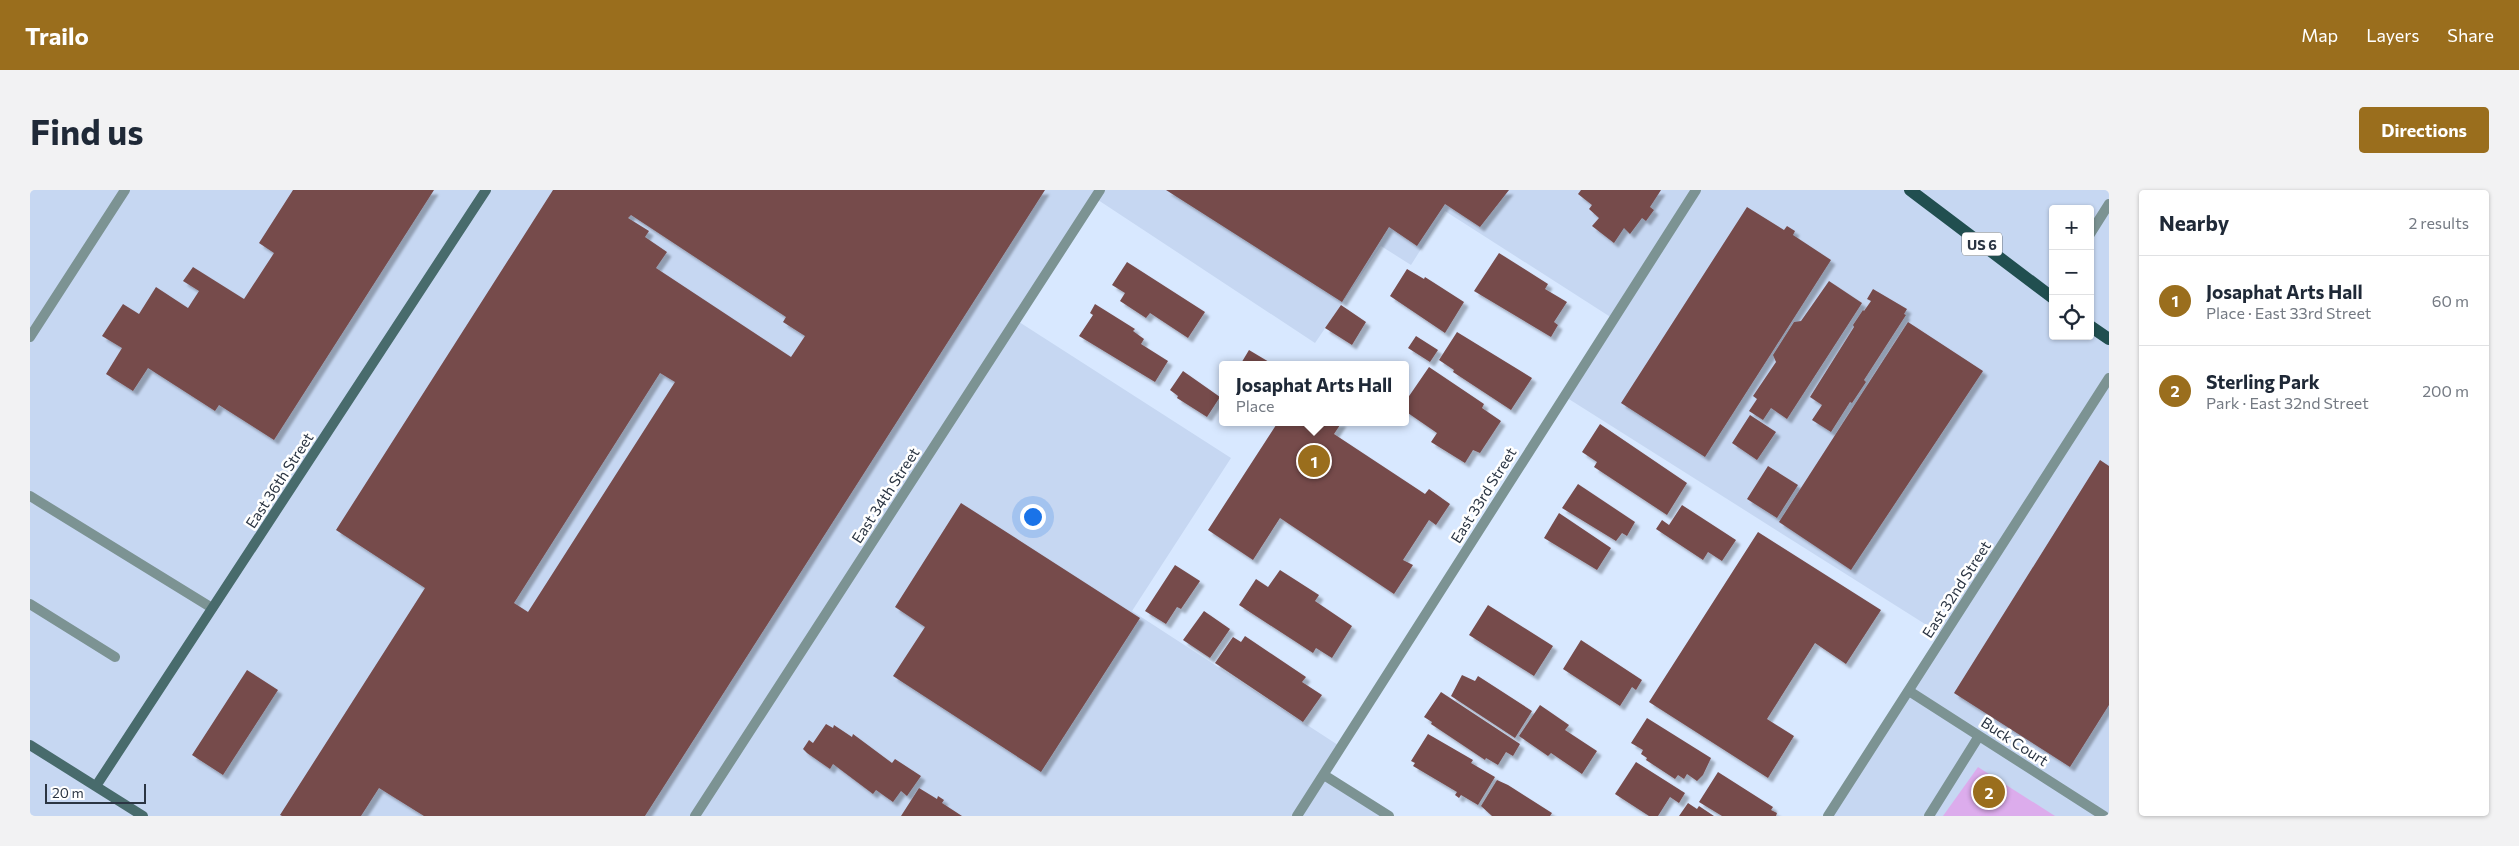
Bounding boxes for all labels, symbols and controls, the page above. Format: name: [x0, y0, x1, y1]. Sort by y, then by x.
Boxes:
text: Trailo: [25, 21, 89, 50]
text: Map: [2301, 24, 2338, 46]
text: Layers: [2366, 24, 2419, 46]
text: Share: [2447, 24, 2494, 46]
button: Directions: [2359, 107, 2489, 153]
text: Find us: [30, 109, 144, 152]
map controls: [2049, 205, 2094, 340]
button: +: [2049, 205, 2094, 250]
text: Nearby: [2159, 210, 2229, 235]
text: 2 results: [2408, 213, 2469, 232]
road number: US 6: [1962, 232, 2002, 256]
button: −: [2049, 250, 2094, 295]
text: Josaphat Arts Hall: [2206, 280, 2363, 303]
text: 1: [2171, 291, 2179, 310]
text: 60 m: [2432, 291, 2469, 310]
button: locate: [2049, 295, 2094, 340]
text: Place · East 33rd Street: [2206, 303, 2371, 322]
popup: [1219, 361, 1409, 426]
text: Sterling Park: [2206, 370, 2320, 393]
text: Josaphat Arts Hall: [1236, 373, 1392, 396]
text: 2: [2170, 381, 2180, 400]
text: 200 m: [2422, 381, 2469, 400]
text: Park · East 32nd Street: [2206, 393, 2369, 412]
text: Place: [1236, 396, 1275, 415]
street label: East 36th Street: [241, 429, 317, 531]
pin: 1: [1298, 442, 1330, 480]
street label: East 34th Street: [847, 444, 923, 546]
street label: East 33rd Street: [1446, 444, 1520, 546]
your location: [1020, 504, 1046, 530]
street label: East 32nd Street: [1918, 537, 1994, 641]
street label: Buck Court: [1978, 713, 2052, 769]
pin: 2: [1973, 773, 2005, 811]
scale bar: [45, 781, 146, 804]
text: 20 m: [52, 784, 84, 801]

